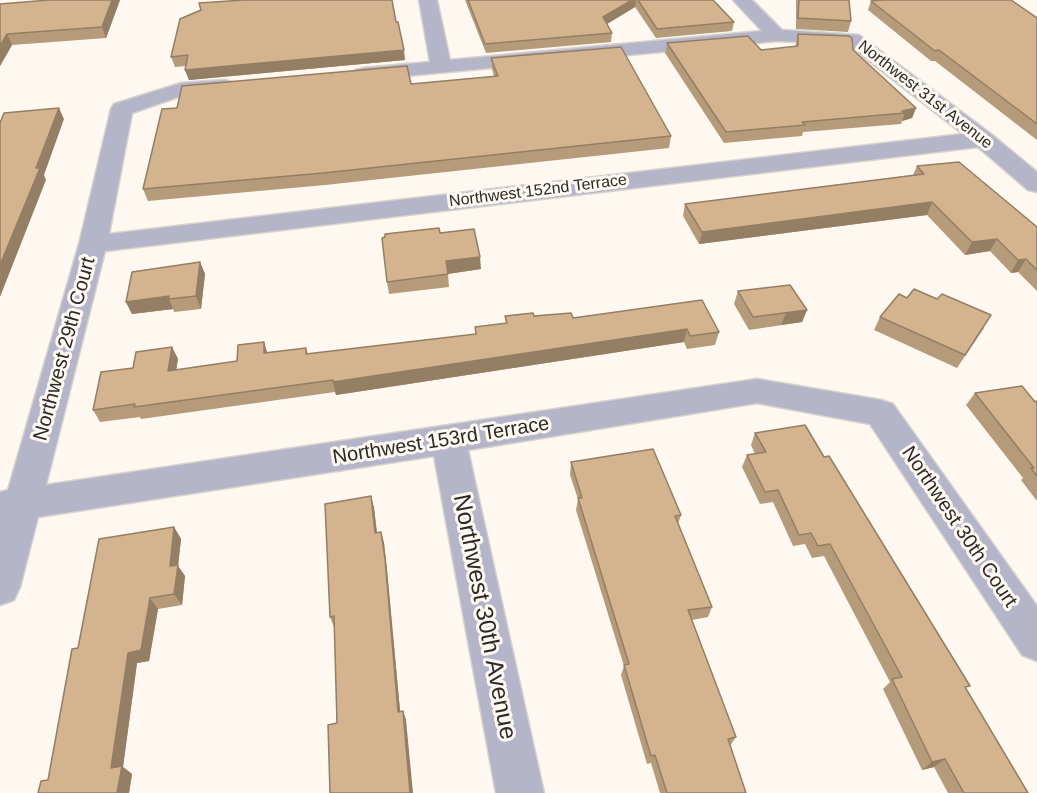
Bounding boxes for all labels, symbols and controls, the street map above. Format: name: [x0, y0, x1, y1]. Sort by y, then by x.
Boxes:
street label: Northwest 31st Avenue: [854, 37, 996, 153]
street label: Northwest 152nd Terrace: [448, 171, 628, 211]
street label: Northwest 29th Court: [29, 255, 101, 443]
street label: Northwest 153rd Terrace: [331, 412, 551, 470]
street label: Northwest 30th Court: [896, 442, 1022, 612]
street label: Northwest 30th Avenue: [446, 492, 522, 742]

